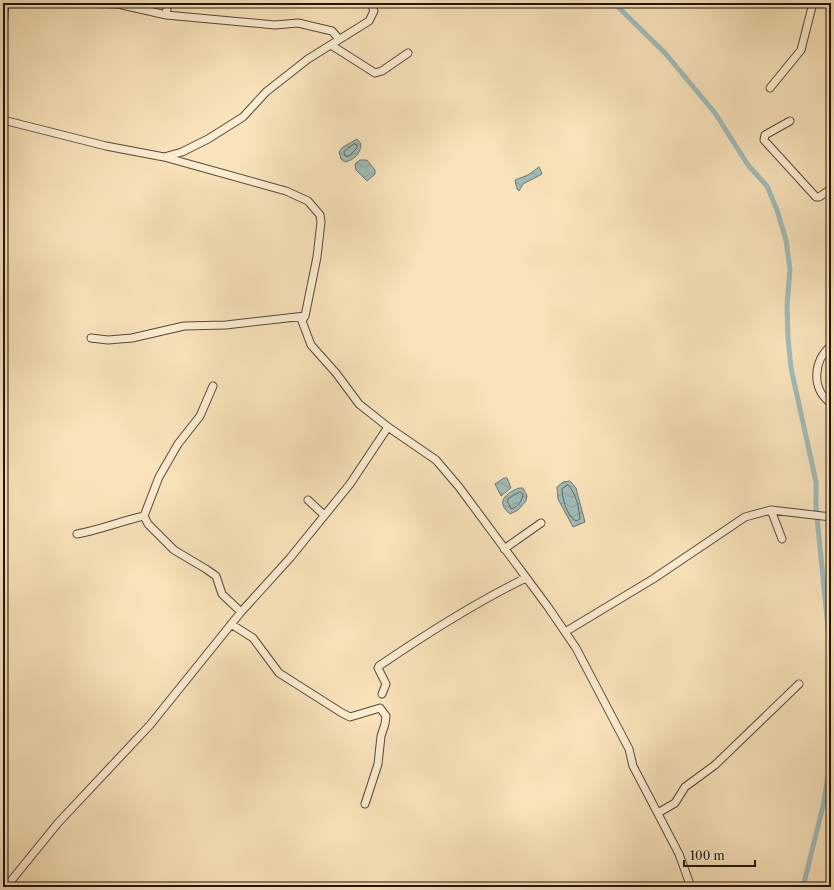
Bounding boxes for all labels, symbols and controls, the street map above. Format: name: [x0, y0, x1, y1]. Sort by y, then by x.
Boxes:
scale bar: [684, 842, 755, 868]
text: 100 m: [690, 848, 725, 863]

